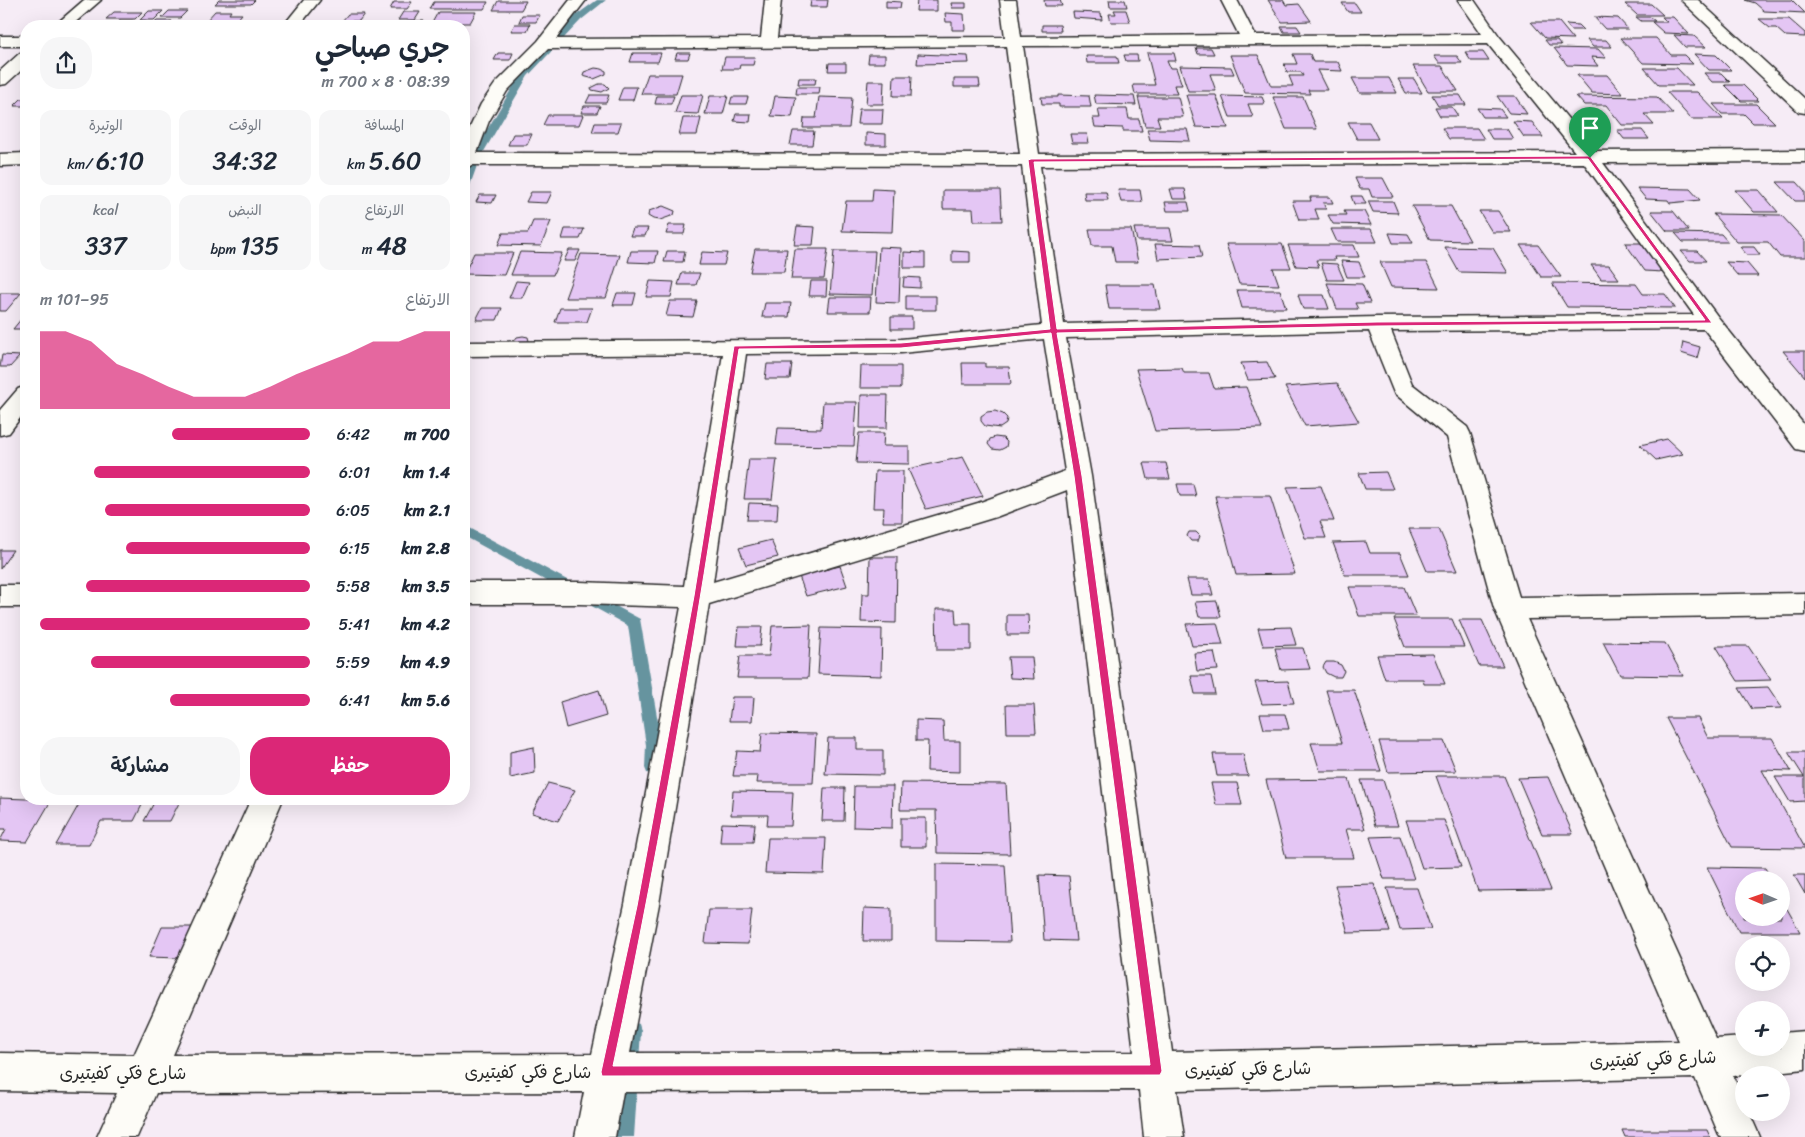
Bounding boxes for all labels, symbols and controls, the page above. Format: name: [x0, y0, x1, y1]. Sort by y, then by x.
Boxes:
text: جري صباحي: [315, 23, 450, 72]
button: share: [40, 37, 92, 89]
text: 08:39 · 8 × 700 m: [321, 67, 450, 96]
pin: [1569, 107, 1611, 158]
text: الوتيرة: [89, 113, 123, 138]
text: الوقت: [229, 113, 261, 138]
text: المسافة: [364, 113, 404, 138]
icon: arrive: [1576, 114, 1604, 142]
text: 6:10: [96, 138, 144, 183]
text: 34:32: [212, 138, 278, 183]
text: 5.60: [369, 138, 422, 183]
text: /km: [67, 152, 96, 177]
text: km: [347, 152, 369, 177]
text: kcal: [93, 198, 118, 223]
text: النبض: [228, 198, 262, 223]
text: الارتفاع: [365, 198, 404, 223]
text: 337: [85, 223, 127, 268]
text: 135: [240, 223, 280, 268]
text: 48: [376, 223, 407, 268]
text: bpm: [210, 237, 240, 262]
text: m: [362, 237, 376, 262]
text: 95–101 m: [40, 285, 109, 314]
text: الارتفاع: [405, 285, 450, 314]
text: 6:42: [337, 420, 370, 449]
text: 700 m: [404, 420, 450, 449]
text: 6:01: [339, 458, 370, 487]
text: 1.4 km: [403, 458, 450, 487]
text: 6:05: [336, 496, 370, 525]
text: 2.1 km: [404, 496, 450, 525]
text: 6:15: [339, 534, 370, 563]
text: 2.8 km: [401, 534, 450, 563]
text: 5:58: [336, 572, 370, 601]
text: 3.5 km: [402, 572, 450, 601]
text: 5:41: [339, 610, 370, 639]
text: 4.2 km: [401, 610, 450, 639]
text: 5:59: [336, 648, 370, 677]
text: 4.9 km: [400, 648, 450, 677]
text: 6:41: [339, 686, 370, 715]
text: 5.6 km: [401, 686, 450, 715]
button: مشاركة: [40, 737, 240, 795]
button: حفظ: [250, 737, 450, 795]
north arrow: [1735, 871, 1790, 926]
map controls: [1735, 871, 1790, 1121]
button: locate: [1735, 936, 1790, 991]
button: +: [1735, 1001, 1790, 1056]
street label: شارع فكي كفيتيرى: [1589, 1041, 1717, 1077]
street label: شارع فكي كفيتيرى: [1184, 1052, 1312, 1086]
street label: شارع فكي كفيتيرى: [465, 1056, 591, 1088]
street label: شارع فكي كفيتيرى: [60, 1057, 186, 1089]
button: −: [1735, 1066, 1790, 1121]

